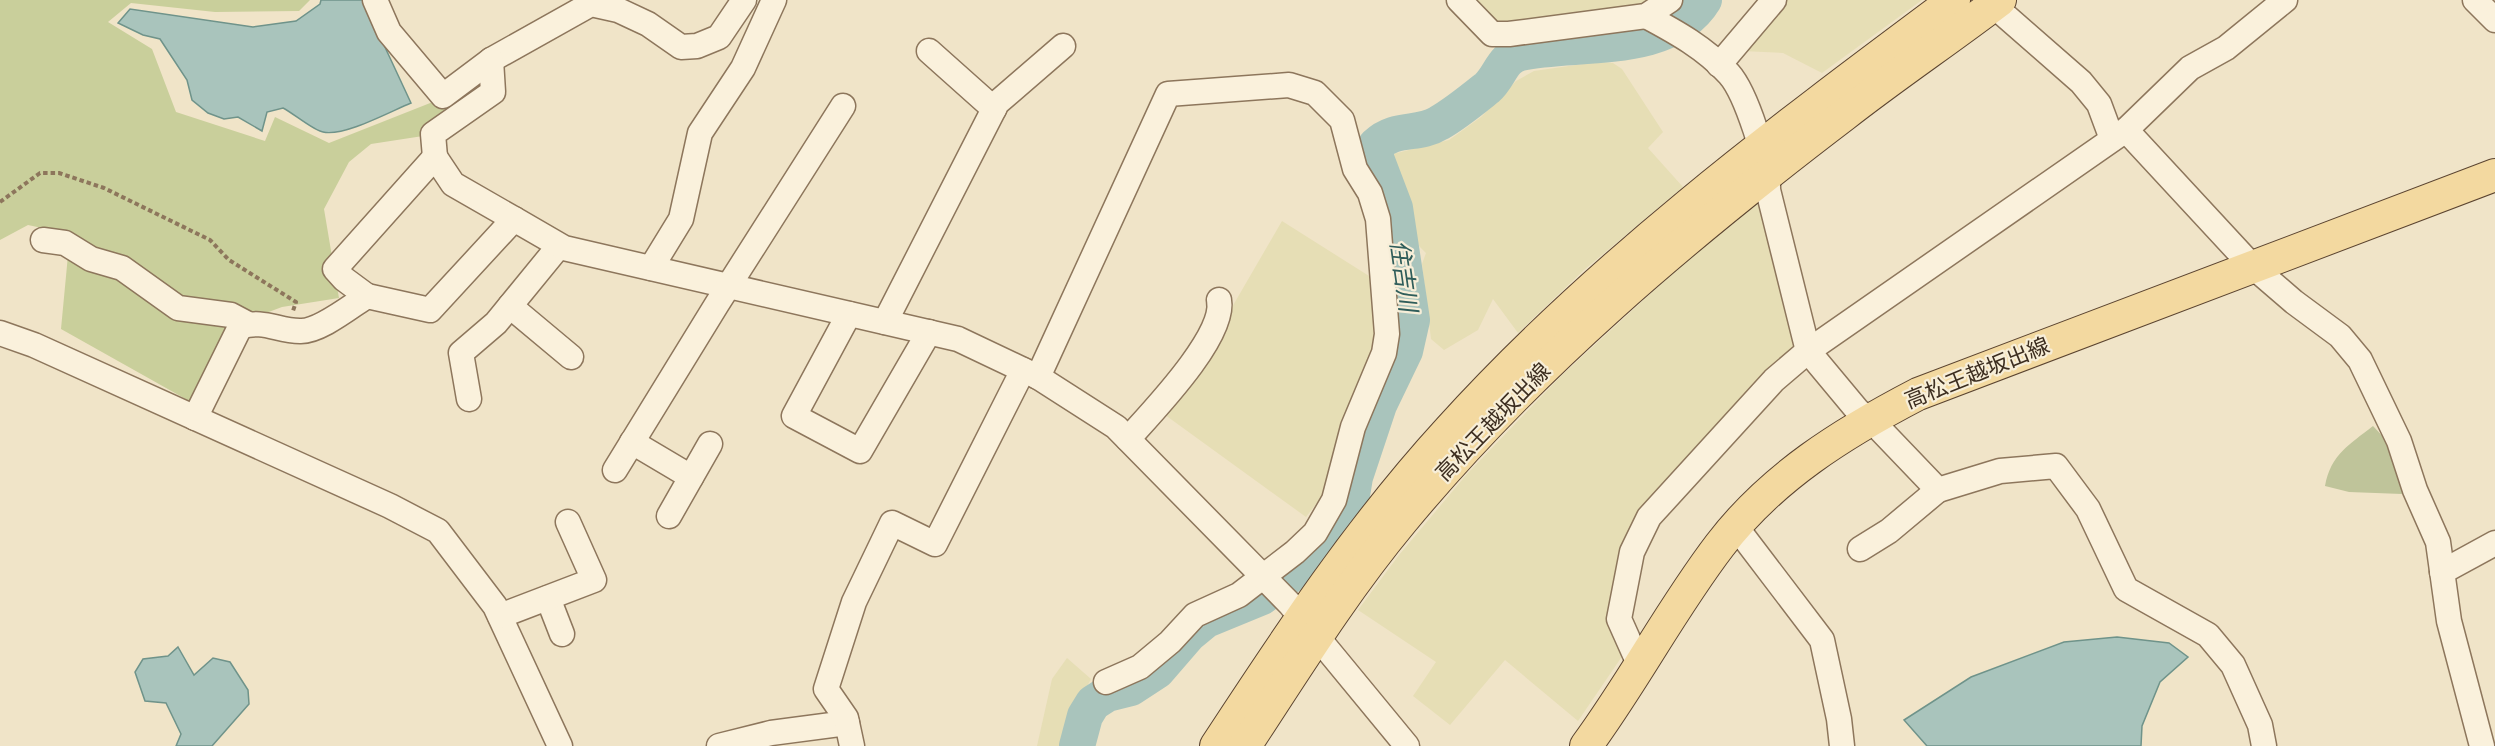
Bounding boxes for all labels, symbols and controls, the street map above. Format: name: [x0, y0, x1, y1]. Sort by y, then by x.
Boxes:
water label: 住吉川: [1385, 238, 1424, 317]
street label: 高松王越坂出線: [1901, 332, 2053, 414]
street label: 高松王越坂出線: [1430, 357, 1556, 487]

